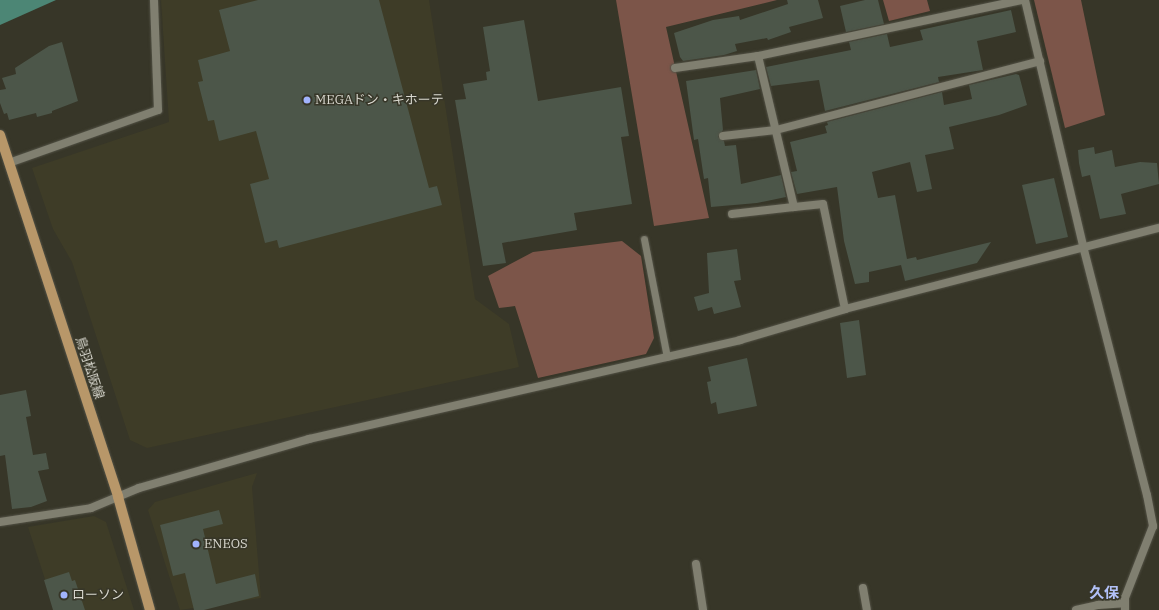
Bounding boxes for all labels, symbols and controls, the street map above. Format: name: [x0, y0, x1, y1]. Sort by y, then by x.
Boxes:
place label: MEGAドン・キホーテ: [315, 92, 444, 108]
marker: MEGAドン・キホーテ: [302, 95, 312, 105]
street label: 鳥羽松阪線: [72, 335, 106, 401]
place label: ENEOS: [204, 536, 248, 552]
marker: ENEOS: [191, 539, 201, 549]
district label: 久保: [1089, 584, 1119, 602]
place label: ローソン: [72, 587, 124, 603]
marker: ローソン: [59, 590, 69, 600]

